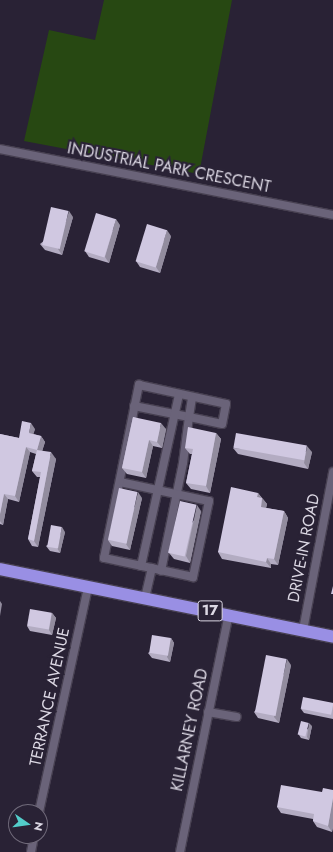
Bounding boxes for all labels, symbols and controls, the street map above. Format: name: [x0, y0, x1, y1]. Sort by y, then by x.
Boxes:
street label: INDUSTRIAL PARK CRESCENT: [66, 139, 272, 197]
street label: DRIVE-IN ROAD: [284, 492, 324, 604]
road number: 17: [197, 598, 223, 624]
street label: TERRANCE AVENUE: [26, 626, 74, 768]
street label: KILLARNEY ROAD: [168, 667, 212, 793]
north arrow: [8, 804, 48, 844]
text: N: [30, 820, 47, 833]

